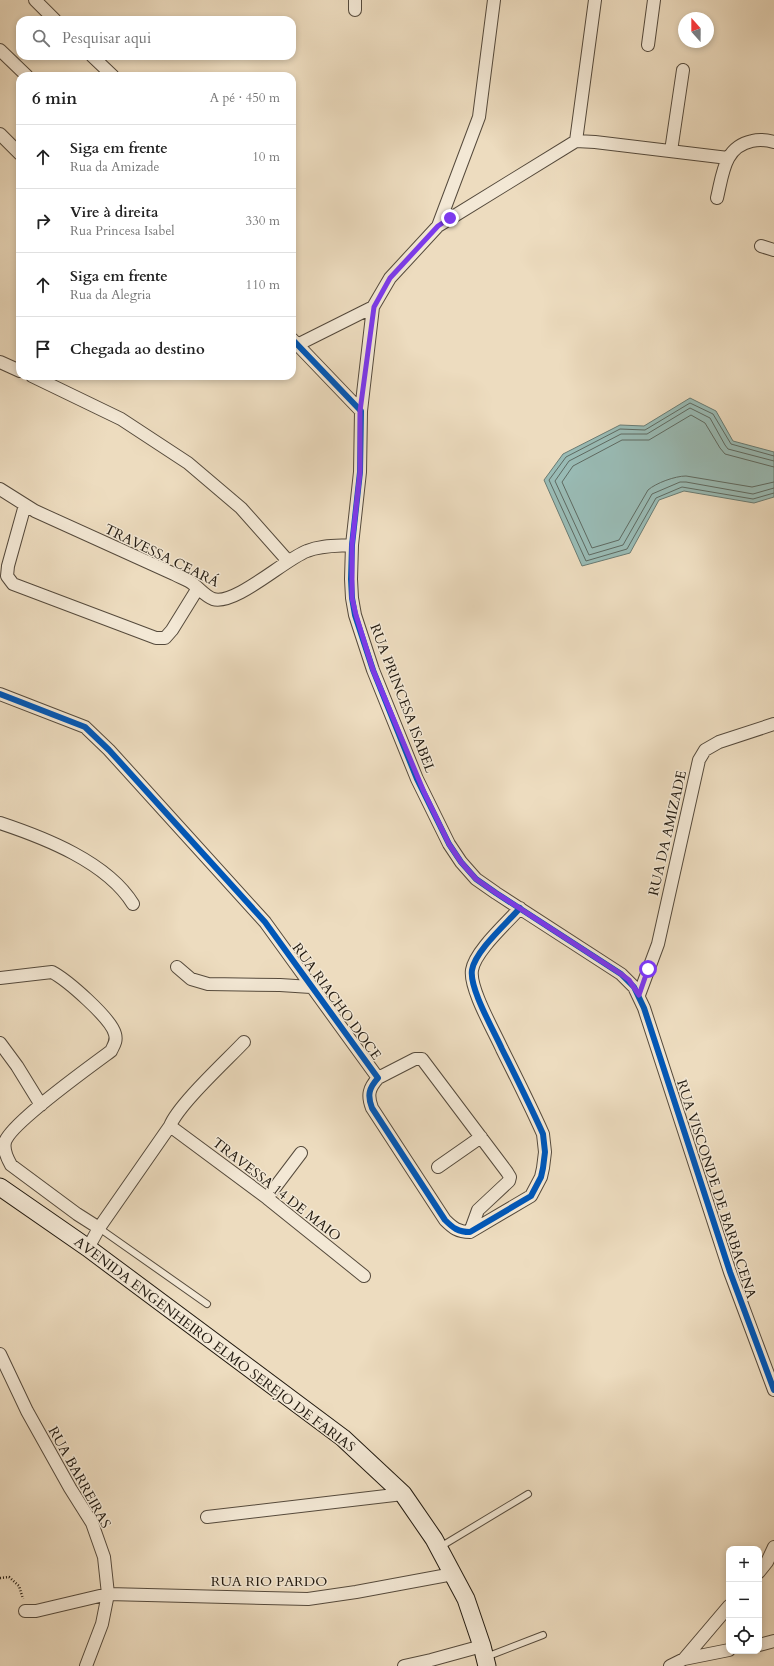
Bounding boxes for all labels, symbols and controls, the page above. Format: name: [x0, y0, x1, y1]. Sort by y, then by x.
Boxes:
north arrow: [678, 12, 714, 48]
search box: [16, 16, 296, 60]
icon: search: [30, 27, 52, 49]
text: Pesquisar aqui: [62, 28, 151, 48]
text: 6 min: [32, 87, 77, 110]
text: A pé · 450 m: [210, 89, 280, 107]
text: Siga em frente: [70, 138, 168, 158]
icon: ahead: [32, 146, 54, 168]
text: 10 m: [252, 148, 280, 166]
text: Rua da Amizade: [70, 158, 159, 176]
text: Vire à direita: [70, 202, 158, 222]
route end: [441, 209, 459, 227]
icon: right: [32, 210, 54, 232]
text: 330 m: [246, 212, 280, 230]
text: Rua Princesa Isabel: [70, 222, 175, 240]
text: Siga em frente: [70, 266, 168, 286]
icon: ahead: [32, 274, 54, 296]
text: 110 m: [246, 276, 280, 294]
text: Rua da Alegria: [70, 286, 151, 304]
icon: arrive: [32, 338, 54, 360]
text: Chegada ao destino: [70, 339, 205, 359]
street label: TRAVESSA CEARÁ: [101, 519, 222, 592]
street label: RUA PRINCESA ISABEL: [365, 621, 440, 776]
street label: RUA DA AMIZADE: [644, 768, 691, 898]
street label: RUA RIACHO DOCE: [288, 939, 386, 1064]
route start: [639, 960, 657, 978]
street label: RUA VISCONDE DE BARBACENA: [672, 1077, 761, 1301]
street label: TRAVESSA 14 DE MAIO: [208, 1133, 345, 1246]
street label: AVENIDA ENGENHEIRO ELMO SEREJO DE FARIAS: [70, 1232, 359, 1457]
street label: RUA BARREIRAS: [44, 1423, 115, 1532]
map controls: [726, 1546, 762, 1654]
button: +: [726, 1546, 762, 1582]
street label: RUA RIO PARDO: [211, 1572, 327, 1591]
button: −: [726, 1582, 762, 1618]
button: locate: [726, 1618, 762, 1654]

